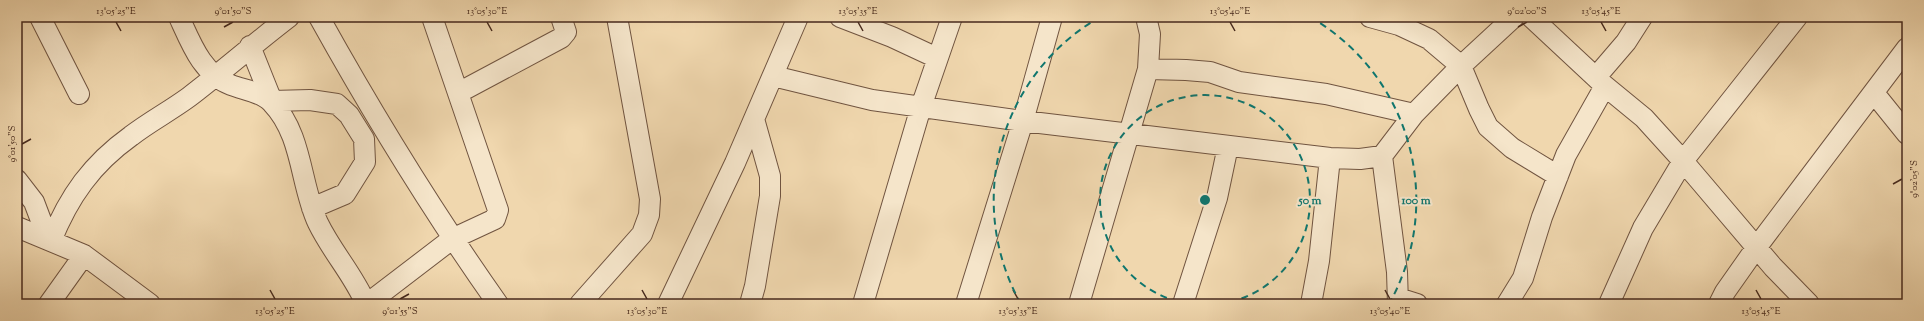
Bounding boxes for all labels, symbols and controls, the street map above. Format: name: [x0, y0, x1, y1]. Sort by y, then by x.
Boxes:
text: 13°05'25"E: [96, 4, 136, 19]
text: 9°01'50"S: [215, 4, 252, 19]
text: 13°05'30"E: [467, 4, 507, 19]
text: 13°05'35"E: [839, 4, 877, 19]
text: 13°05'40"E: [1210, 4, 1250, 19]
text: 9°02'00"S: [1507, 4, 1547, 19]
text: 13°05'45"E: [1582, 4, 1620, 19]
text: 9°01'50"S: [5, 125, 20, 162]
text: 9°02'05"S: [1907, 160, 1922, 198]
text: 50 m: [1298, 192, 1322, 210]
text: 100 m: [1400, 192, 1431, 210]
centre of rings: [1198, 193, 1212, 207]
text: 13°05'25"E: [255, 304, 295, 319]
text: 9°01'55"S: [382, 304, 418, 319]
text: 13°05'30"E: [627, 304, 667, 319]
text: 13°05'35"E: [999, 304, 1037, 319]
text: 13°05'40"E: [1370, 304, 1410, 319]
text: 13°05'45"E: [1742, 304, 1780, 319]

